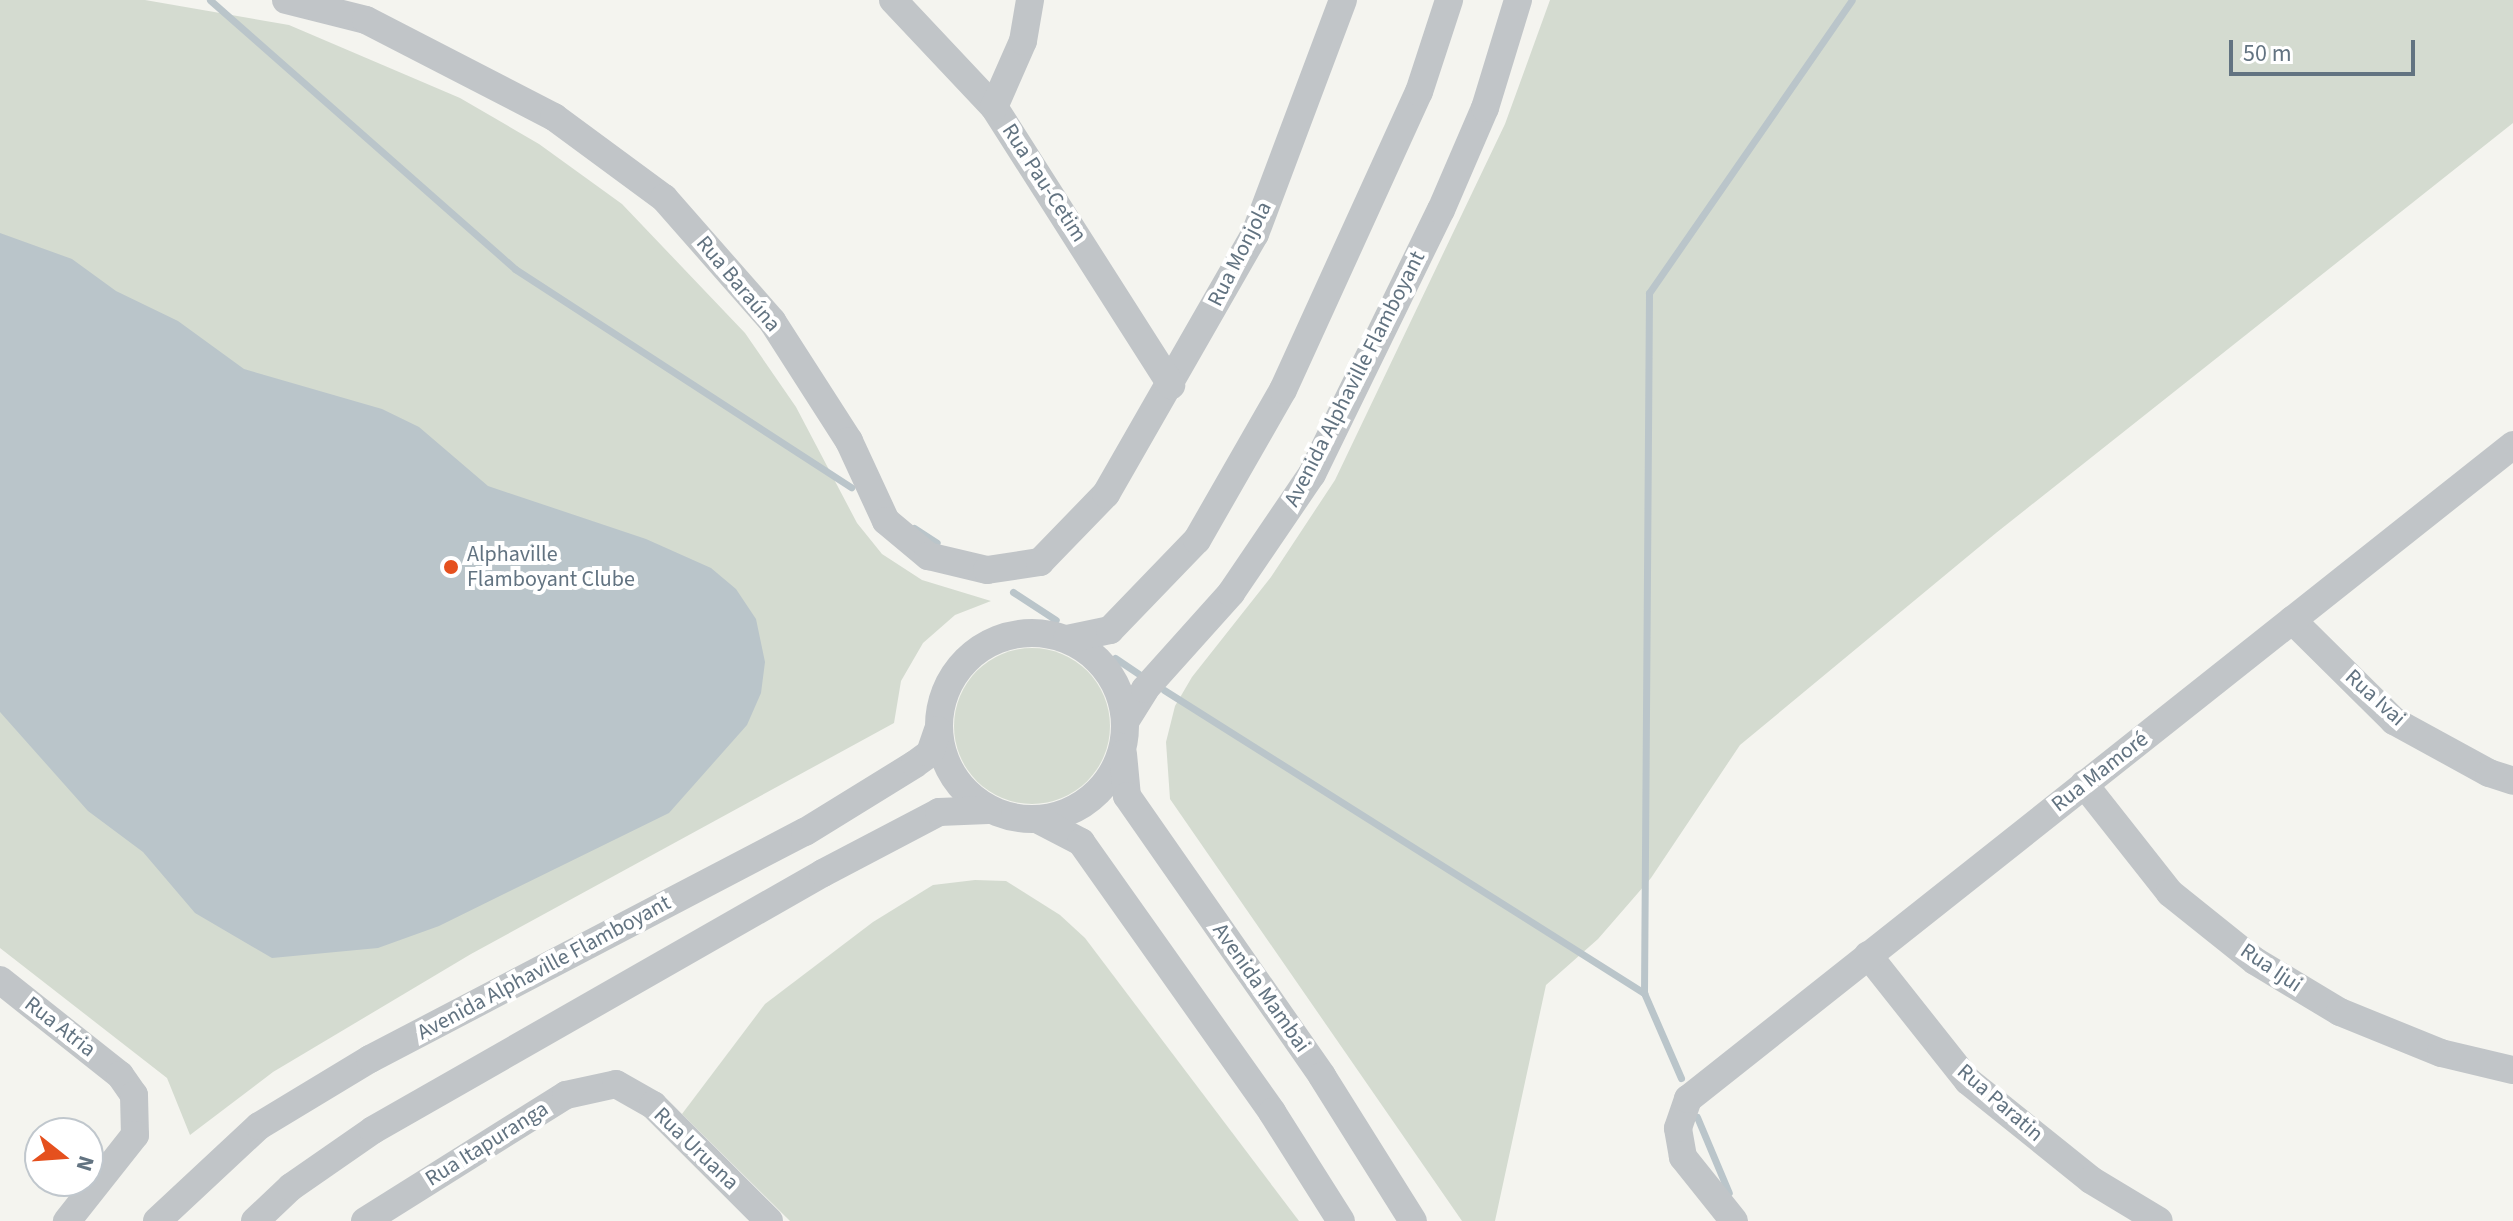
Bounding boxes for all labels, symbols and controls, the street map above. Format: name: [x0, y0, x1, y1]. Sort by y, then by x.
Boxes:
scale bar: [2233, 24, 2419, 74]
text: 50 m: [2243, 36, 2292, 71]
street label: Rua Pau-Cetim: [996, 119, 1092, 247]
street label: Rua Monjola: [1202, 197, 1278, 311]
street label: Rua Baraúna: [690, 231, 786, 337]
street label: Avenida Alphaville Flamboyant: [1279, 247, 1431, 511]
place label: Alphaville Flamboyant Clube: [467, 541, 635, 592]
marker: Alphaville Flamboyant Clube: [442, 558, 460, 576]
street label: Rua Ivai: [2339, 664, 2411, 732]
street label: Rua Mamoré: [2046, 726, 2154, 818]
street label: Avenida Alphaville Flamboyant: [413, 890, 675, 1046]
street label: Avenida Mambai: [1207, 918, 1315, 1058]
street label: Rua Ijui: [2235, 938, 2307, 998]
street label: Rua Atria: [19, 991, 101, 1063]
street label: Rua Paratin: [1952, 1058, 2048, 1148]
street label: Rua Itapuranga: [421, 1096, 553, 1192]
street label: Rua Uruana: [648, 1102, 744, 1196]
north arrow: [24, 1117, 104, 1197]
text: N: [68, 1152, 102, 1175]

